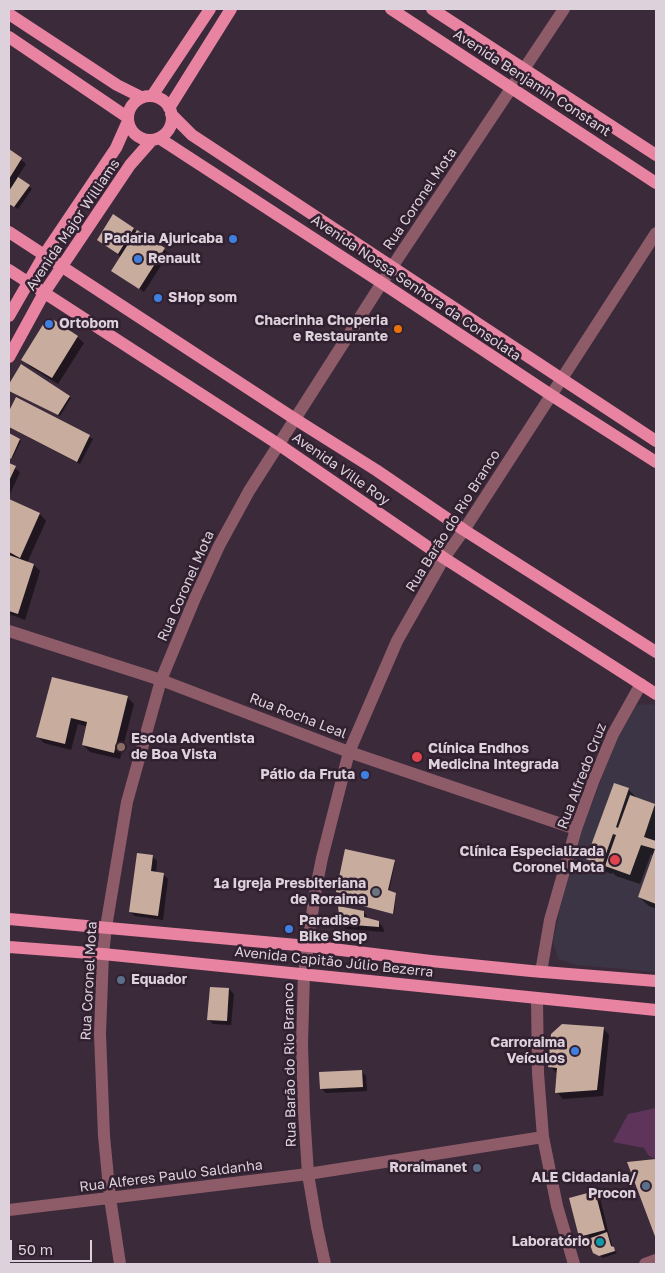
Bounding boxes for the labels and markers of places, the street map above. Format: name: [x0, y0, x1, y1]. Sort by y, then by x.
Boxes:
place label: Padaria Ajuricaba: [104, 231, 223, 247]
marker: Padaria Ajuricaba: [227, 233, 239, 245]
place label: Renault: [148, 251, 201, 267]
marker: Renault: [132, 253, 144, 265]
place label: SHop som: [168, 290, 237, 306]
marker: SHop som: [152, 292, 164, 304]
place label: Chacrinha Choperia e Restaurante: [254, 313, 388, 346]
place label: Ortobom: [59, 316, 119, 332]
marker: Ortobom: [43, 318, 55, 330]
marker: Chacrinha Choperia e Restaurante: [392, 323, 404, 335]
place label: Escola Adventista de Boa Vista: [131, 731, 255, 764]
marker: Escola Adventista de Boa Vista: [115, 741, 127, 753]
place label: Clínica Endhos Medicina Integrada: [428, 741, 559, 774]
marker: Clínica Endhos Medicina Integrada: [410, 750, 424, 764]
place label: Pátio da Fruta: [260, 767, 355, 783]
marker: Pátio da Fruta: [359, 769, 371, 781]
place label: Clínica Especializada Coronel Mota: [460, 844, 604, 876]
marker: Clínica Especializada Coronel Mota: [608, 853, 622, 867]
place label: 1ª Igreja Presbiteriana de Roraima: [214, 876, 366, 909]
marker: 1ª Igreja Presbiteriana de Roraima: [370, 886, 382, 898]
place label: Paradise Bike Shop: [299, 913, 367, 946]
marker: Paradise Bike Shop: [283, 923, 295, 935]
place label: Equador: [131, 972, 187, 988]
marker: Equador: [115, 974, 127, 986]
place label: Carroraima Veículos: [490, 1035, 565, 1068]
marker: Carroraima Veículos: [569, 1045, 581, 1057]
place label: Roraimanet: [389, 1160, 467, 1176]
marker: Roraimanet: [471, 1162, 483, 1174]
place label: ALE Cidadania/ Procon: [531, 1170, 636, 1202]
marker: ALE Cidadania/ Procon: [640, 1180, 652, 1192]
place label: Laboratório: [512, 1234, 590, 1250]
marker: Laboratório: [594, 1236, 606, 1248]

